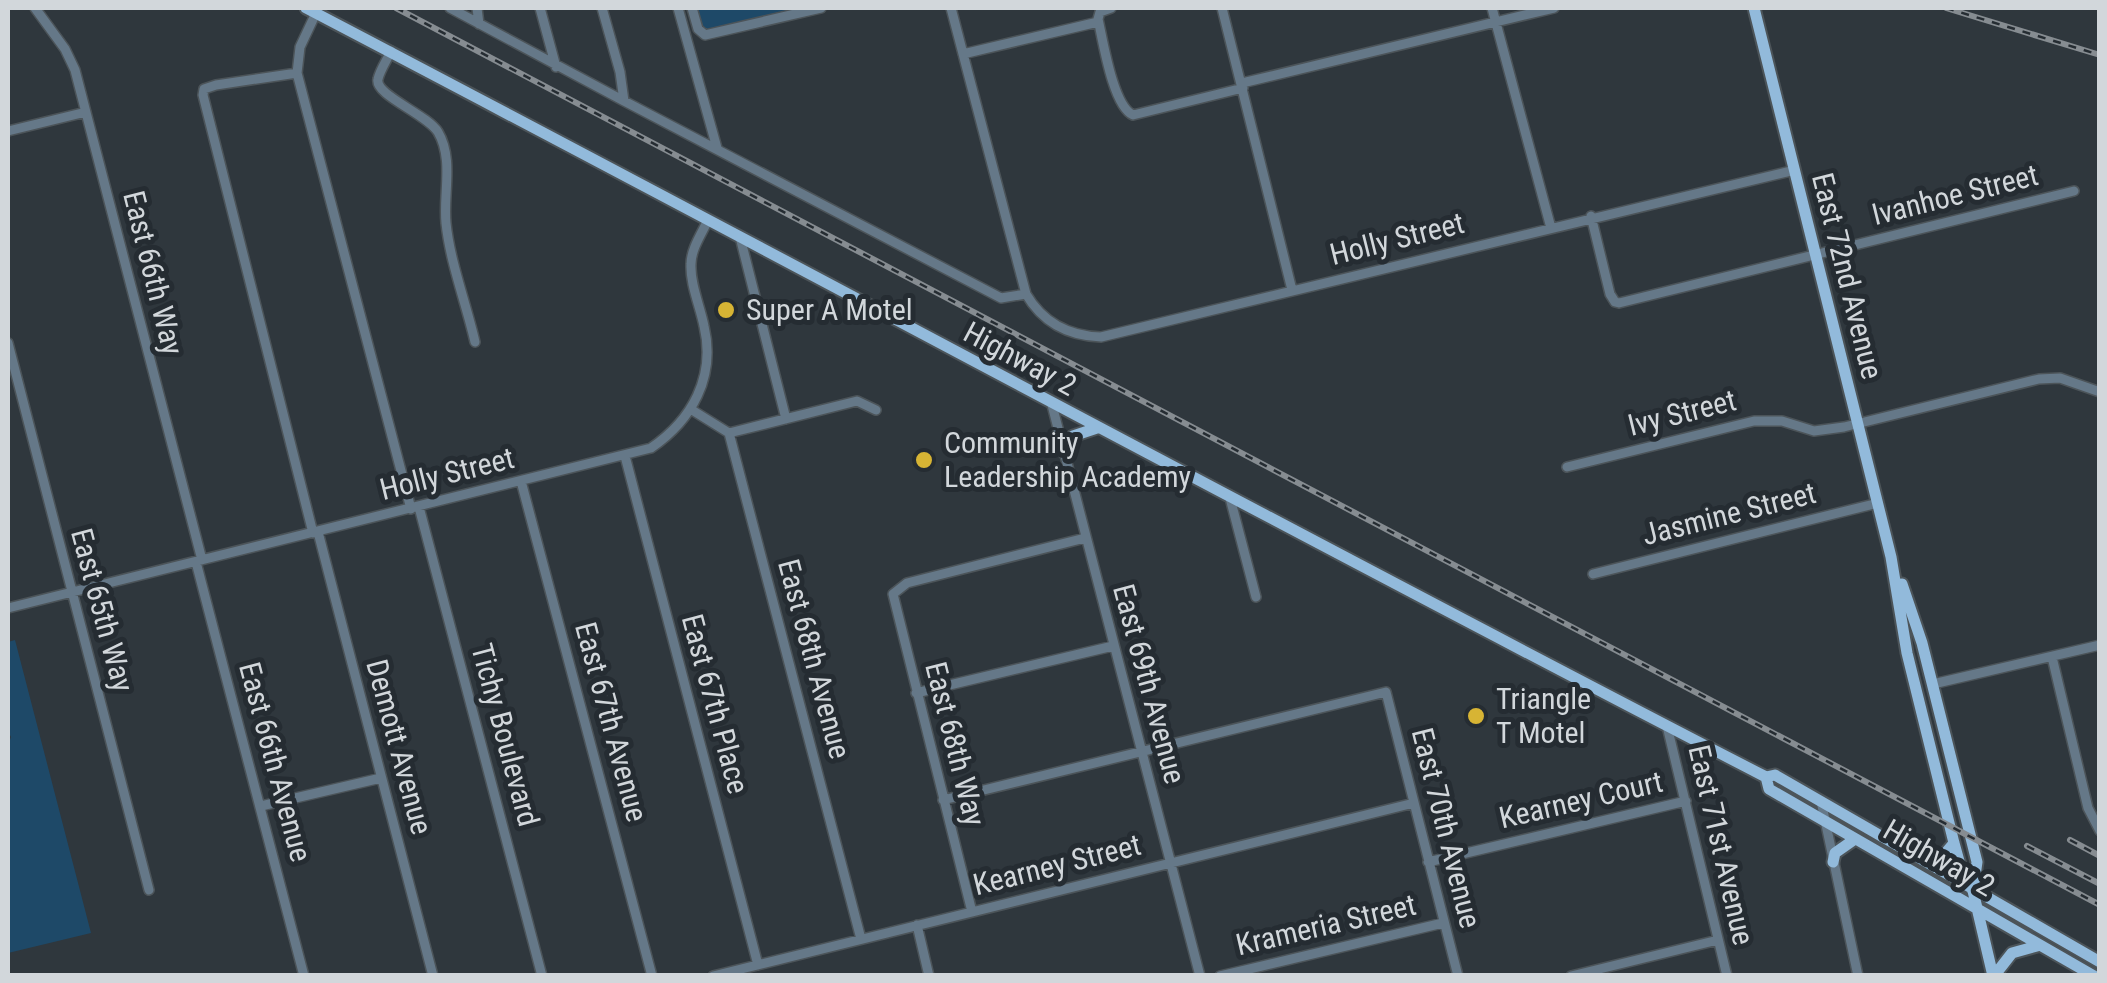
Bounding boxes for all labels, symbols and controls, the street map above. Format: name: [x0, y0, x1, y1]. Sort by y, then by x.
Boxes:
street label: Ivanhoe Street: [1868, 157, 2041, 232]
street label: East 72nd Avenue: [1805, 169, 1890, 382]
street label: East 66th Way: [116, 187, 191, 358]
street label: Holly Street: [1326, 205, 1468, 272]
place label: Super A Motel: [746, 292, 913, 327]
marker: Super A Motel: [715, 299, 737, 321]
street label: Highway 2: [958, 314, 1083, 403]
street label: Ivy Street: [1624, 382, 1739, 443]
place label: Community Leadership Academy: [944, 425, 1191, 494]
street label: Holly Street: [376, 440, 518, 507]
marker: Community Leadership Academy: [913, 449, 935, 471]
street label: Jasmine Street: [1638, 475, 1819, 552]
street label: East 65th Way: [64, 524, 141, 695]
street label: East 68th Avenue: [771, 555, 858, 762]
street label: East 69th Avenue: [1106, 580, 1193, 787]
street label: East 67th Place: [675, 610, 756, 797]
street label: East 67th Avenue: [568, 618, 655, 825]
street label: Tichy Boulevard: [464, 640, 547, 830]
street label: Demott Avenue: [359, 655, 440, 838]
street label: East 66th Avenue: [232, 658, 319, 865]
street label: East 68th Way: [918, 658, 993, 829]
place label: Triangle T Motel: [1496, 681, 1591, 750]
marker: Triangle T Motel: [1465, 705, 1487, 727]
street label: East 70th Avenue: [1405, 724, 1488, 932]
street label: East 71st Avenue: [1681, 741, 1762, 948]
street label: Kearney Court: [1496, 764, 1666, 835]
street label: Highway 2: [1877, 812, 2001, 903]
street label: Kearney Street: [969, 827, 1144, 902]
street label: Krameria Street: [1233, 887, 1419, 962]

